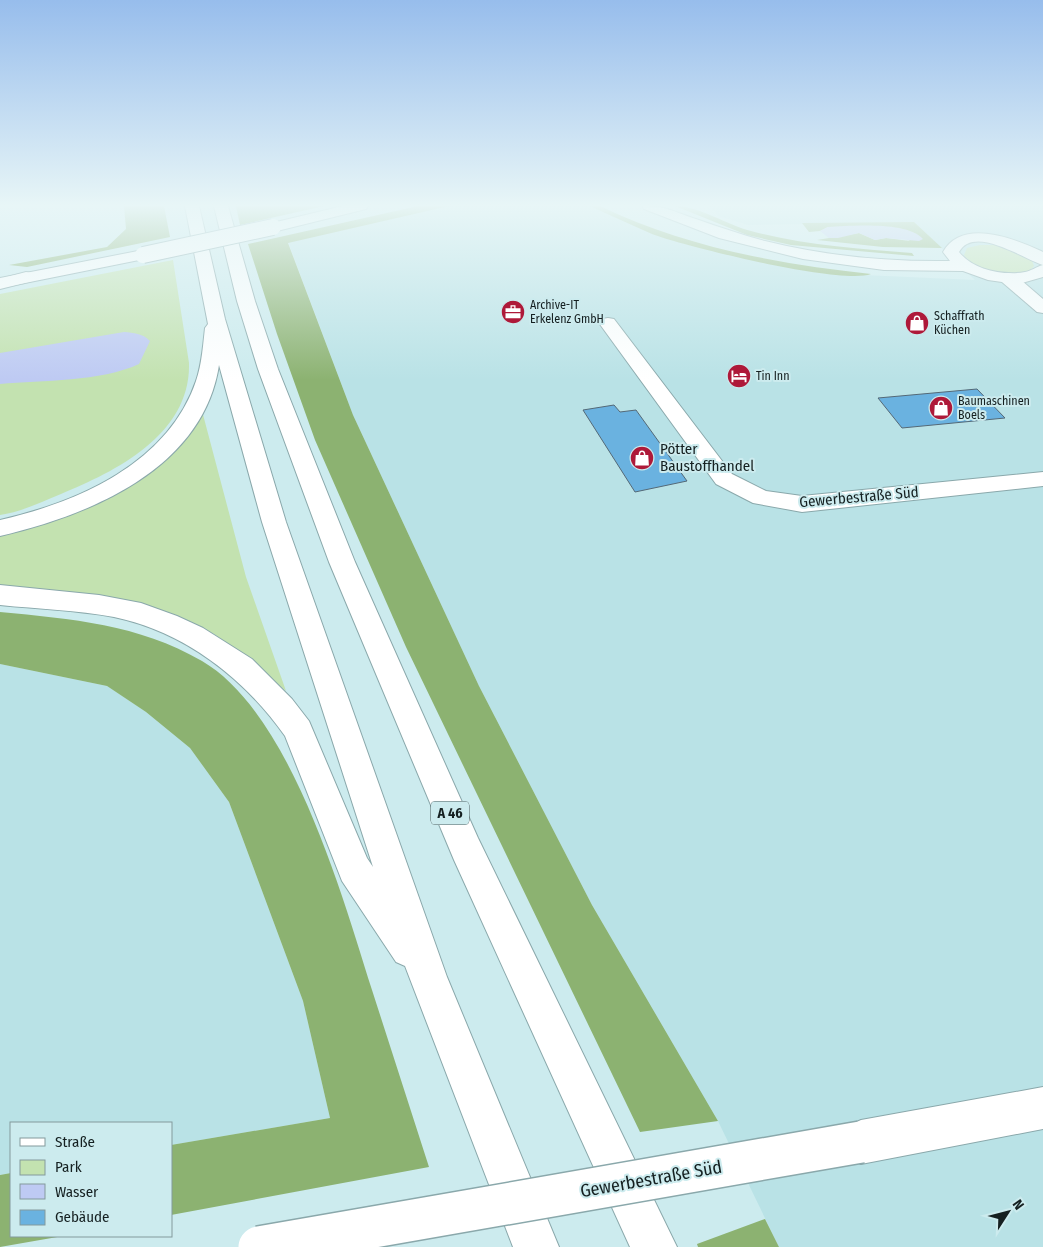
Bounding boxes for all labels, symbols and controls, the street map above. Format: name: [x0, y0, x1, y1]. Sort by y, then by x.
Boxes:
place label: Archive-IT Erkelenz GmbH: [530, 298, 604, 326]
office icon: Archive-IT Erkelenz GmbH: [500, 299, 526, 325]
place label: Schaffrath Küchen: [934, 309, 985, 337]
shop icon: Schaffrath Küchen: [904, 310, 930, 336]
hotel icon: Tin Inn: [726, 363, 752, 389]
place label: Tin Inn: [756, 369, 790, 383]
place label: Baumaschinen Boels: [958, 394, 1030, 422]
shop icon: Baumaschinen Boels: [928, 395, 954, 421]
place label: Pötter Baustoffhandel: [660, 440, 754, 475]
shop icon: Pötter Baustoffhandel: [629, 445, 655, 471]
street label: Gewerbestraße Süd: [799, 483, 919, 511]
road number: A 46: [431, 801, 469, 824]
legend: [10, 1122, 172, 1237]
text: Straße: [55, 1133, 95, 1151]
street label: Gewerbestraße Süd: [578, 1156, 724, 1202]
text: Park: [55, 1158, 82, 1176]
text: Wasser: [55, 1183, 99, 1201]
north arrow: [983, 1187, 1033, 1237]
text: N: [1009, 1196, 1027, 1213]
text: Gebäude: [55, 1208, 110, 1226]

